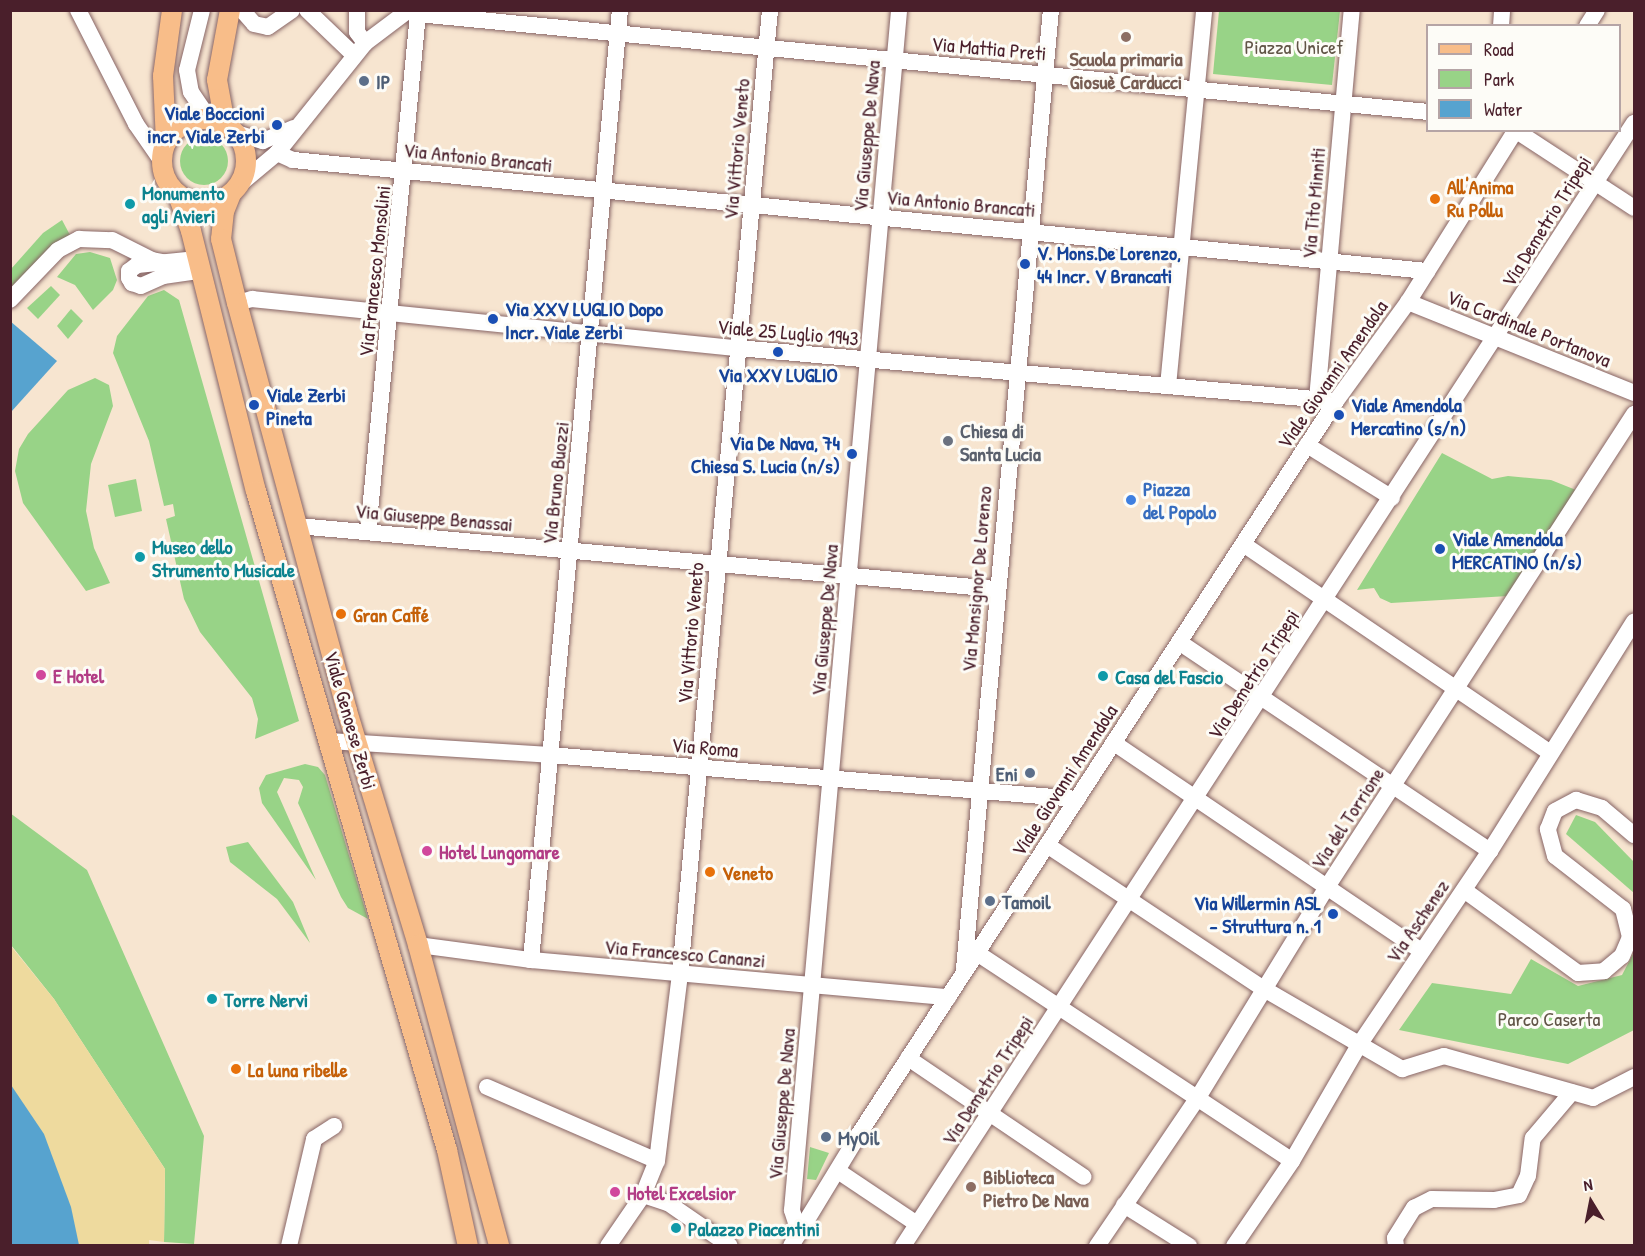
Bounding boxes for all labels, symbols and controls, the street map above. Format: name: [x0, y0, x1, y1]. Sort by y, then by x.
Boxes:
legend: [1426, 24, 1621, 132]
marker: Scuola primaria Giosuè Carducci: [1119, 30, 1133, 44]
street label: Via Mattia Preti: [931, 31, 1047, 65]
park label: Piazza Unicef: [1245, 34, 1343, 58]
text: Road: [1484, 37, 1514, 62]
place label: Scuola primaria Giosuè Carducci: [1070, 47, 1182, 94]
street label: Via Giuseppe De Nava: [847, 59, 885, 213]
text: Park: [1484, 67, 1514, 92]
place label: IP: [376, 69, 390, 93]
marker: IP: [357, 74, 371, 88]
street label: Via Vittorio Veneto: [718, 77, 754, 221]
text: Water: [1484, 97, 1522, 122]
place label: Viale Boccioni incr. Viale Zerbi: [147, 101, 265, 148]
marker: Viale Boccioni incr. Viale Zerbi: [270, 118, 284, 132]
street label: Via Antonio Brancati: [402, 137, 554, 177]
street label: Via Tito Minniti: [1296, 146, 1330, 260]
street label: Via Demetrio Tripepi: [1496, 151, 1596, 291]
place label: All'Anima Ru Pollu: [1447, 175, 1513, 222]
place label: Monumento agli Avieri: [142, 180, 225, 227]
street label: Via Francesco Monsolini: [353, 184, 395, 358]
street label: Via Antonio Brancati: [885, 185, 1037, 221]
marker: All'Anima Ru Pollu: [1428, 192, 1442, 206]
marker: Monumento agli Avieri: [123, 197, 137, 211]
place label: V. Mons.De Lorenzo, 44 Incr. V Brancati: [1037, 240, 1181, 287]
marker: V. Mons.De Lorenzo, 44 Incr. V Brancati: [1018, 257, 1032, 271]
street label: Via Cardinale Portanova: [1443, 284, 1615, 372]
street label: Viale Giovanni Amendola: [1272, 295, 1392, 453]
place label: Via XXV LUGLIO Dopo Incr. Viale Zerbi: [505, 296, 663, 343]
marker: Via XXV LUGLIO Dopo Incr. Viale Zerbi: [486, 312, 500, 326]
street label: Viale 25 Luglio 1943: [716, 314, 860, 350]
marker: Via XXV LUGLIO: [771, 345, 785, 359]
place label: Via XXV LUGLIO: [718, 362, 838, 386]
place label: Viale Zerbi Pineta: [266, 382, 346, 429]
place label: Viale Amendola Mercatino (s/n): [1351, 392, 1466, 439]
marker: Viale Zerbi Pineta: [247, 398, 261, 412]
marker: Viale Amendola Mercatino (s/n): [1332, 408, 1346, 422]
place label: Chiesa di Santa Lucia: [960, 418, 1041, 465]
street label: Via Bruno Buozzi: [537, 420, 573, 546]
place label: Via De Nava, 74 Chiesa S. Lucia (n/s): [691, 430, 840, 477]
marker: Chiesa di Santa Lucia: [941, 434, 955, 448]
marker: Via De Nava, 74 Chiesa S. Lucia (n/s): [845, 447, 859, 461]
place label: Piazza del Popolo: [1143, 476, 1216, 523]
street label: Via Monsignor De Lorenzo: [956, 485, 996, 673]
marker: Piazza del Popolo: [1124, 493, 1138, 507]
street label: Via Giuseppe Benassai: [354, 498, 514, 536]
place label: Viale Amendola MERCATINO (n/s): [1452, 526, 1582, 573]
place label: Museo dello Strumento Musicale: [152, 534, 295, 581]
marker: Viale Amendola MERCATINO (n/s): [1433, 542, 1447, 556]
street label: Via Giuseppe De Nava: [805, 543, 843, 697]
marker: Museo dello Strumento Musicale: [133, 550, 147, 564]
street label: Via Vittorio Veneto: [672, 561, 708, 705]
place label: Gran Caffé: [353, 602, 429, 626]
street label: Via Demetrio Tripepi: [1202, 605, 1304, 743]
marker: Gran Caffé: [334, 607, 348, 621]
street label: Viale Genoese Zerbi: [320, 648, 382, 792]
place label: E Hotel: [53, 663, 104, 687]
place label: Casa del Fascio: [1115, 664, 1223, 688]
marker: E Hotel: [34, 668, 48, 682]
marker: Casa del Fascio: [1096, 669, 1110, 683]
street label: Viale Giovanni Amendola: [1006, 700, 1122, 860]
street label: Via Roma: [671, 732, 739, 762]
place label: Eni: [996, 761, 1018, 785]
street label: Via del Torrione: [1305, 763, 1389, 873]
marker: Eni: [1023, 766, 1037, 780]
place label: Hotel Lungomare: [439, 839, 560, 863]
marker: Hotel Lungomare: [420, 844, 434, 858]
place label: Veneto: [722, 860, 773, 884]
marker: Veneto: [703, 865, 717, 879]
street label: Via Aschenez: [1380, 875, 1454, 967]
place label: Tamoil: [1002, 889, 1051, 913]
place label: Via Willermin ASL - Struttura n. 1: [1194, 891, 1321, 938]
marker: Tamoil: [983, 894, 997, 908]
marker: Via Willermin ASL - Struttura n. 1: [1326, 907, 1340, 921]
street label: Via Francesco Cananzi: [603, 934, 767, 972]
place label: Torre Nervi: [224, 987, 308, 1011]
marker: Torre Nervi: [205, 992, 219, 1006]
park label: Parco Caserta: [1498, 1006, 1600, 1030]
street label: Via Demetrio Tripepi: [936, 1011, 1038, 1149]
street label: Via Giuseppe De Nava: [762, 1027, 800, 1181]
place label: La luna ribelle: [248, 1057, 348, 1081]
marker: La luna ribelle: [229, 1062, 243, 1076]
place label: MyOil: [838, 1125, 879, 1149]
marker: MyOil: [819, 1130, 833, 1144]
place label: Biblioteca Pietro De Nava: [983, 1164, 1089, 1211]
north arrow: [1561, 1172, 1621, 1232]
text: N: [1582, 1173, 1594, 1196]
place label: Hotel Excelsior: [627, 1180, 736, 1204]
marker: Biblioteca Pietro De Nava: [964, 1180, 978, 1194]
marker: Hotel Excelsior: [608, 1185, 622, 1199]
place label: Palazzo Piacentini: [688, 1216, 820, 1240]
marker: Palazzo Piacentini: [669, 1221, 683, 1235]

